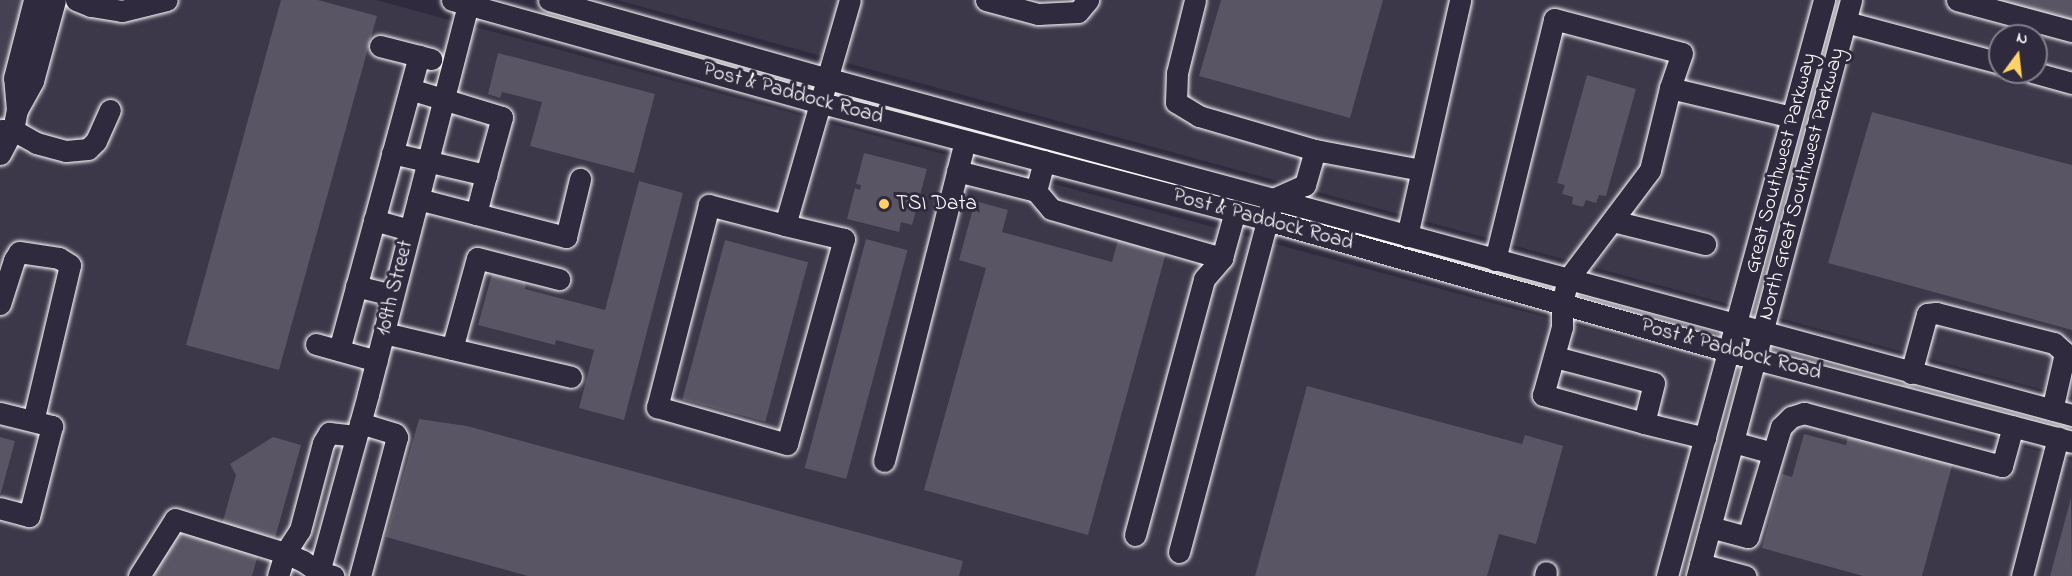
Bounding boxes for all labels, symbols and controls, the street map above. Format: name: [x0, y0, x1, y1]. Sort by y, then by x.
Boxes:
north arrow: [1988, 24, 2048, 84]
text: N: [2014, 26, 2030, 52]
street label: North Great Southwest Parkway: [1753, 45, 1851, 323]
street label: Great Southwest Parkway: [1739, 50, 1823, 276]
street label: Post & Paddock Road: [700, 58, 886, 130]
street label: Post & Paddock Road: [1170, 184, 1356, 256]
place label: TSI Data: [896, 191, 977, 217]
marker: TSI Data: [877, 197, 891, 211]
street label: 109th Street: [371, 238, 419, 338]
street label: Post & Paddock Road: [1638, 314, 1824, 386]

